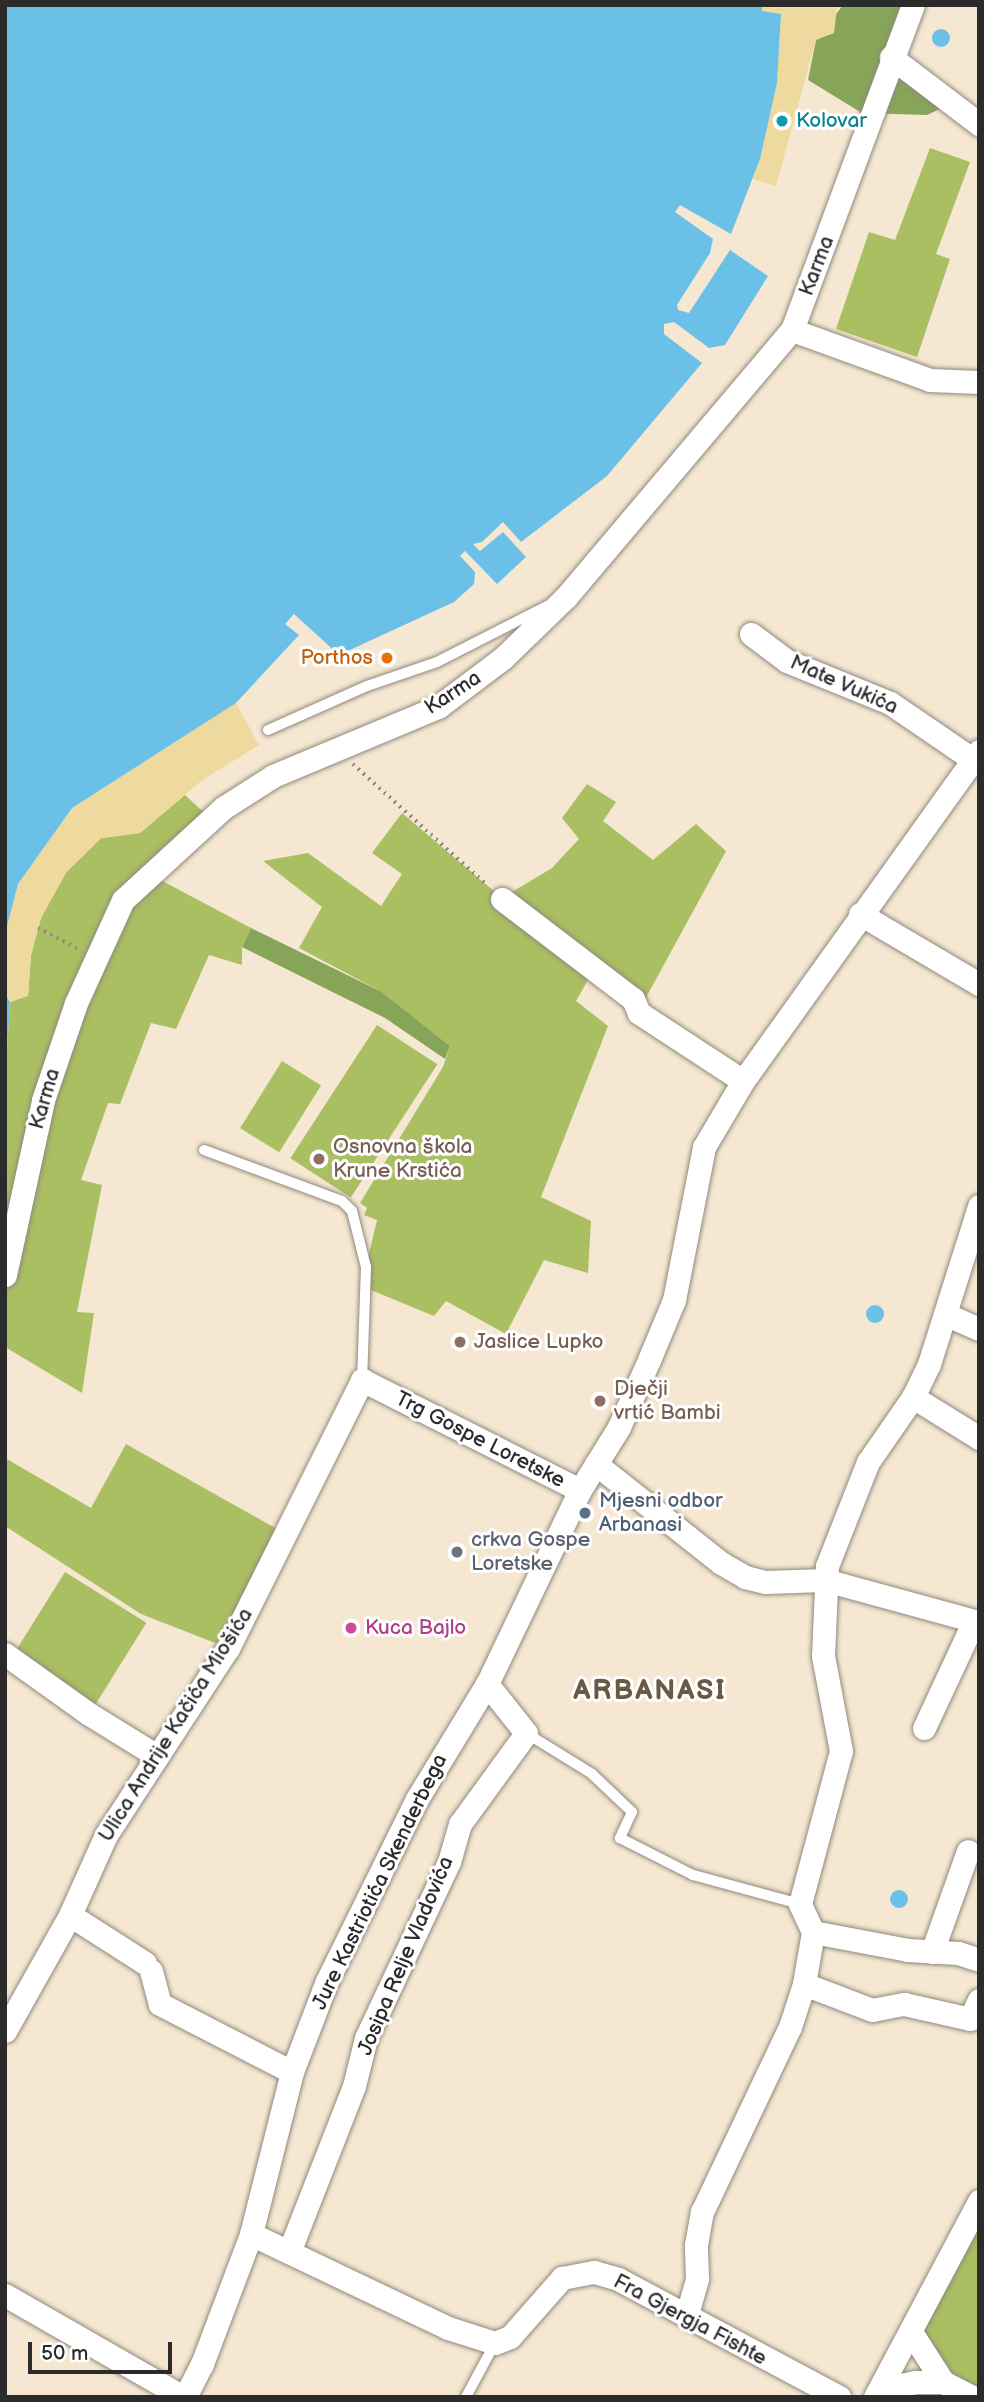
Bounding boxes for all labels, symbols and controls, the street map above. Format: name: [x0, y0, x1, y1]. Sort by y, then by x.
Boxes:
place label: Kolovar: [796, 108, 867, 134]
marker: Kolovar: [774, 113, 790, 129]
street label: Karma: [794, 233, 840, 299]
place label: Porthos: [301, 645, 373, 671]
marker: Porthos: [379, 650, 395, 666]
street label: Mate Vukića: [786, 650, 902, 720]
street label: Karma: [420, 666, 486, 720]
street label: Karma: [24, 1066, 66, 1132]
place label: Osnovna škola Krune Krstića: [333, 1134, 472, 1184]
marker: Osnovna škola Krune Krstića: [311, 1151, 327, 1167]
place label: Jaslice Lupko: [474, 1329, 604, 1355]
marker: Jaslice Lupko: [452, 1334, 468, 1350]
place label: Dječji vrtić Bambi: [614, 1376, 721, 1426]
street label: Trg Gospe Loretske: [391, 1386, 569, 1494]
marker: Dječji vrtić Bambi: [592, 1393, 608, 1409]
place label: Mjesni odbor Arbanasi: [599, 1488, 723, 1538]
marker: Mjesni odbor Arbanasi: [577, 1505, 593, 1521]
place label: crkva Gospe Loretske: [471, 1527, 590, 1577]
marker: crkva Gospe Loretske: [449, 1544, 465, 1560]
street label: Ulica Andrije Kačića Miošića: [94, 1603, 258, 1847]
place label: Kuca Bajlo: [365, 1615, 466, 1641]
marker: Kuca Bajlo: [343, 1620, 359, 1636]
district label: ARBANASI: [574, 1674, 726, 1708]
street label: Jure Kastriotića Skenderbega: [307, 1750, 453, 2014]
street label: Josipa Relje Vladovića: [353, 1853, 459, 2059]
street label: Fra Gjergja Fishte: [609, 2269, 771, 2371]
scale bar: [32, 2328, 175, 2372]
text: 50 m: [41, 2341, 88, 2366]

